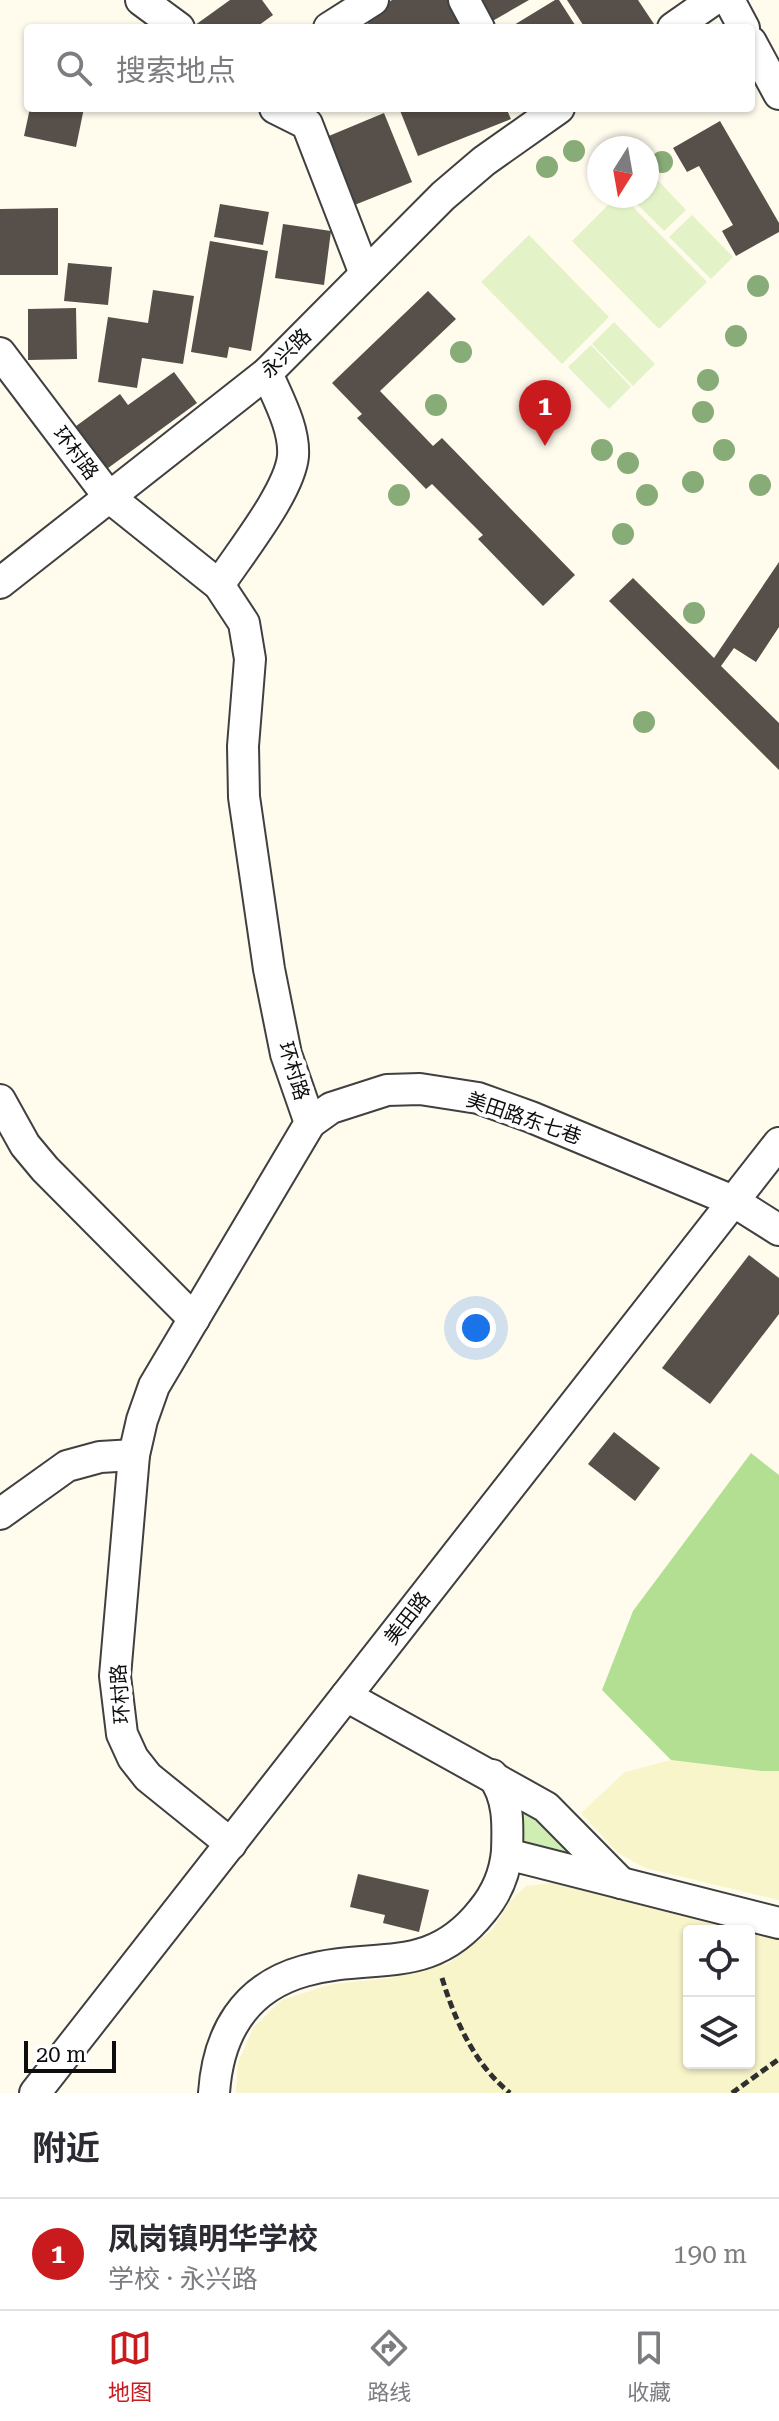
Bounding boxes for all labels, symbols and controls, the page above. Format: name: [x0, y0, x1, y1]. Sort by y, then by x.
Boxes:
search box: [24, 24, 755, 112]
icon: search: [52, 46, 96, 90]
text: 搜索地点: [116, 53, 236, 88]
north arrow: [587, 136, 659, 208]
street label: 永兴路: [256, 324, 316, 382]
pin: 1: [519, 380, 571, 446]
street label: 环村路: [48, 422, 104, 484]
street label: 环村路: [274, 1039, 314, 1103]
street label: 美田路东七巷: [463, 1087, 585, 1149]
your location: [456, 1308, 496, 1348]
street label: 美田路: [379, 1587, 435, 1649]
street label: 环村路: [106, 1663, 134, 1725]
map controls: [683, 1925, 755, 2069]
button: locate: [683, 1925, 755, 1997]
button: layers: [683, 1997, 755, 2069]
scale bar: [24, 2037, 116, 2073]
text: 20 m: [36, 2042, 86, 2067]
text: 附近: [32, 2128, 100, 2168]
text: 凤岗镇明华学校: [108, 2221, 318, 2256]
text: 1: [51, 2239, 65, 2269]
text: 190 m: [673, 2239, 747, 2269]
text: 学校 · 永兴路: [108, 2264, 258, 2294]
tab: 地图: [108, 2326, 152, 2406]
tab: 路线: [367, 2326, 411, 2406]
tab: 收藏: [627, 2326, 671, 2406]

